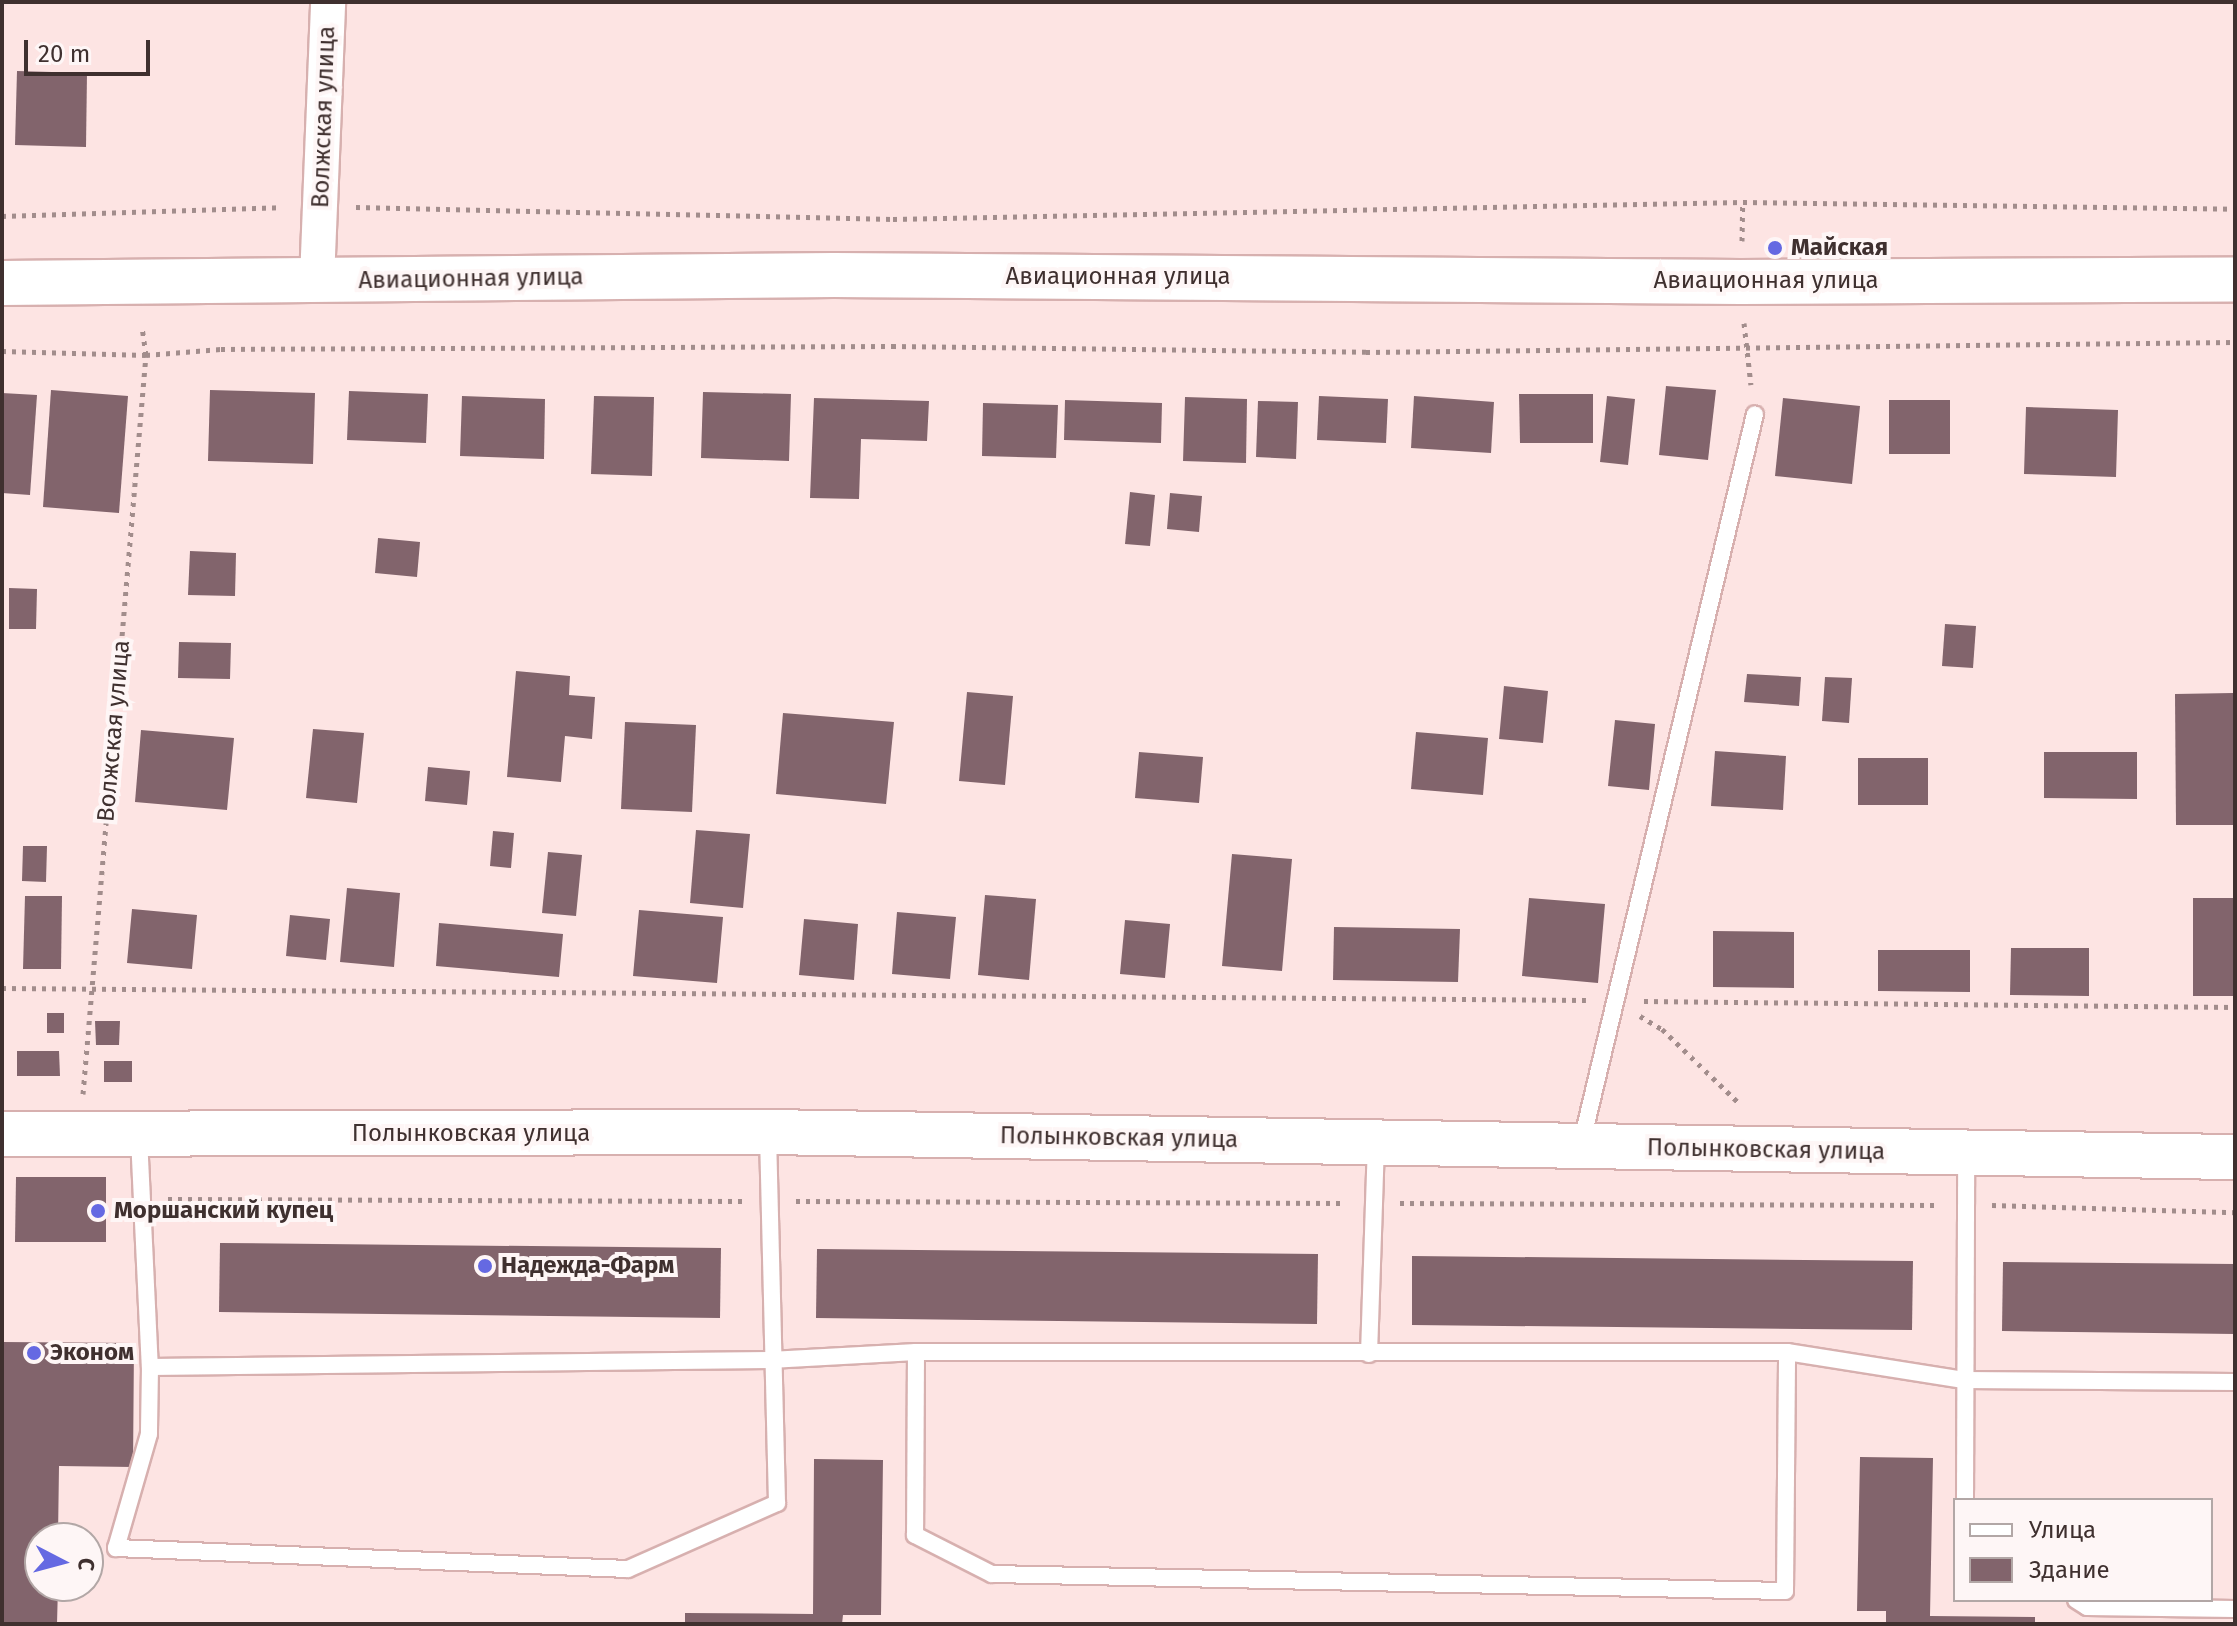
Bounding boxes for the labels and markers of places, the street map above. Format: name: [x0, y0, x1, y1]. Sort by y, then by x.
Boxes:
place label: Майская: [1791, 234, 1888, 262]
marker: Майская: [1766, 239, 1784, 257]
place label: Моршанский купец: [114, 1197, 333, 1225]
marker: Моршанский купец: [89, 1202, 107, 1220]
place label: Надежда-Фарм: [501, 1252, 674, 1280]
marker: Надежда-Фарм: [476, 1257, 494, 1275]
place label: Эконом: [50, 1339, 134, 1367]
marker: Эконом: [25, 1344, 43, 1362]

